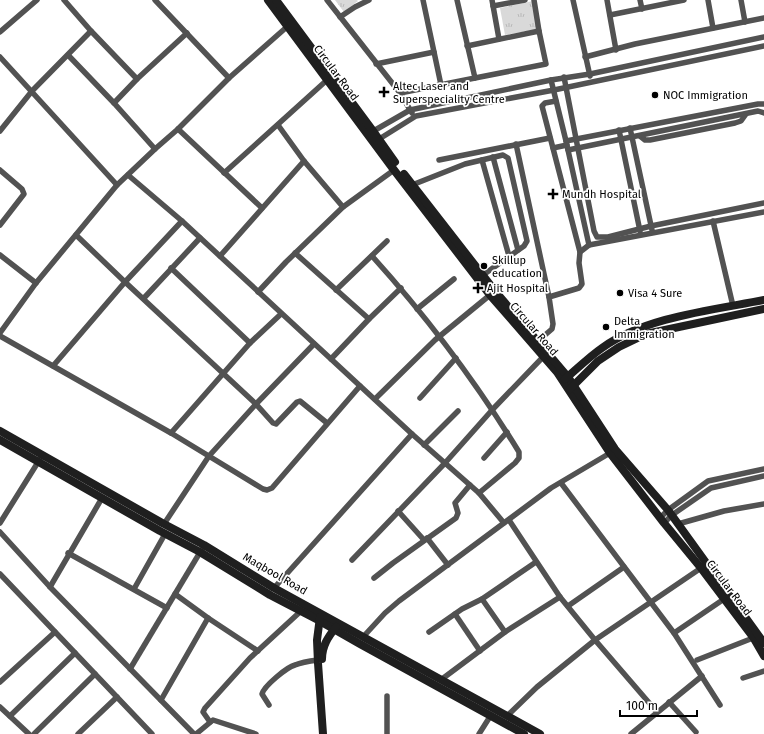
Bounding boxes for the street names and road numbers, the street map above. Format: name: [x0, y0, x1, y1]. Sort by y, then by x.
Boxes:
street label: Circular Road: [311, 43, 361, 103]
street label: Circular Road: [507, 300, 561, 358]
street label: Maqbool Road: [241, 550, 309, 598]
street label: Circular Road: [704, 558, 754, 618]

